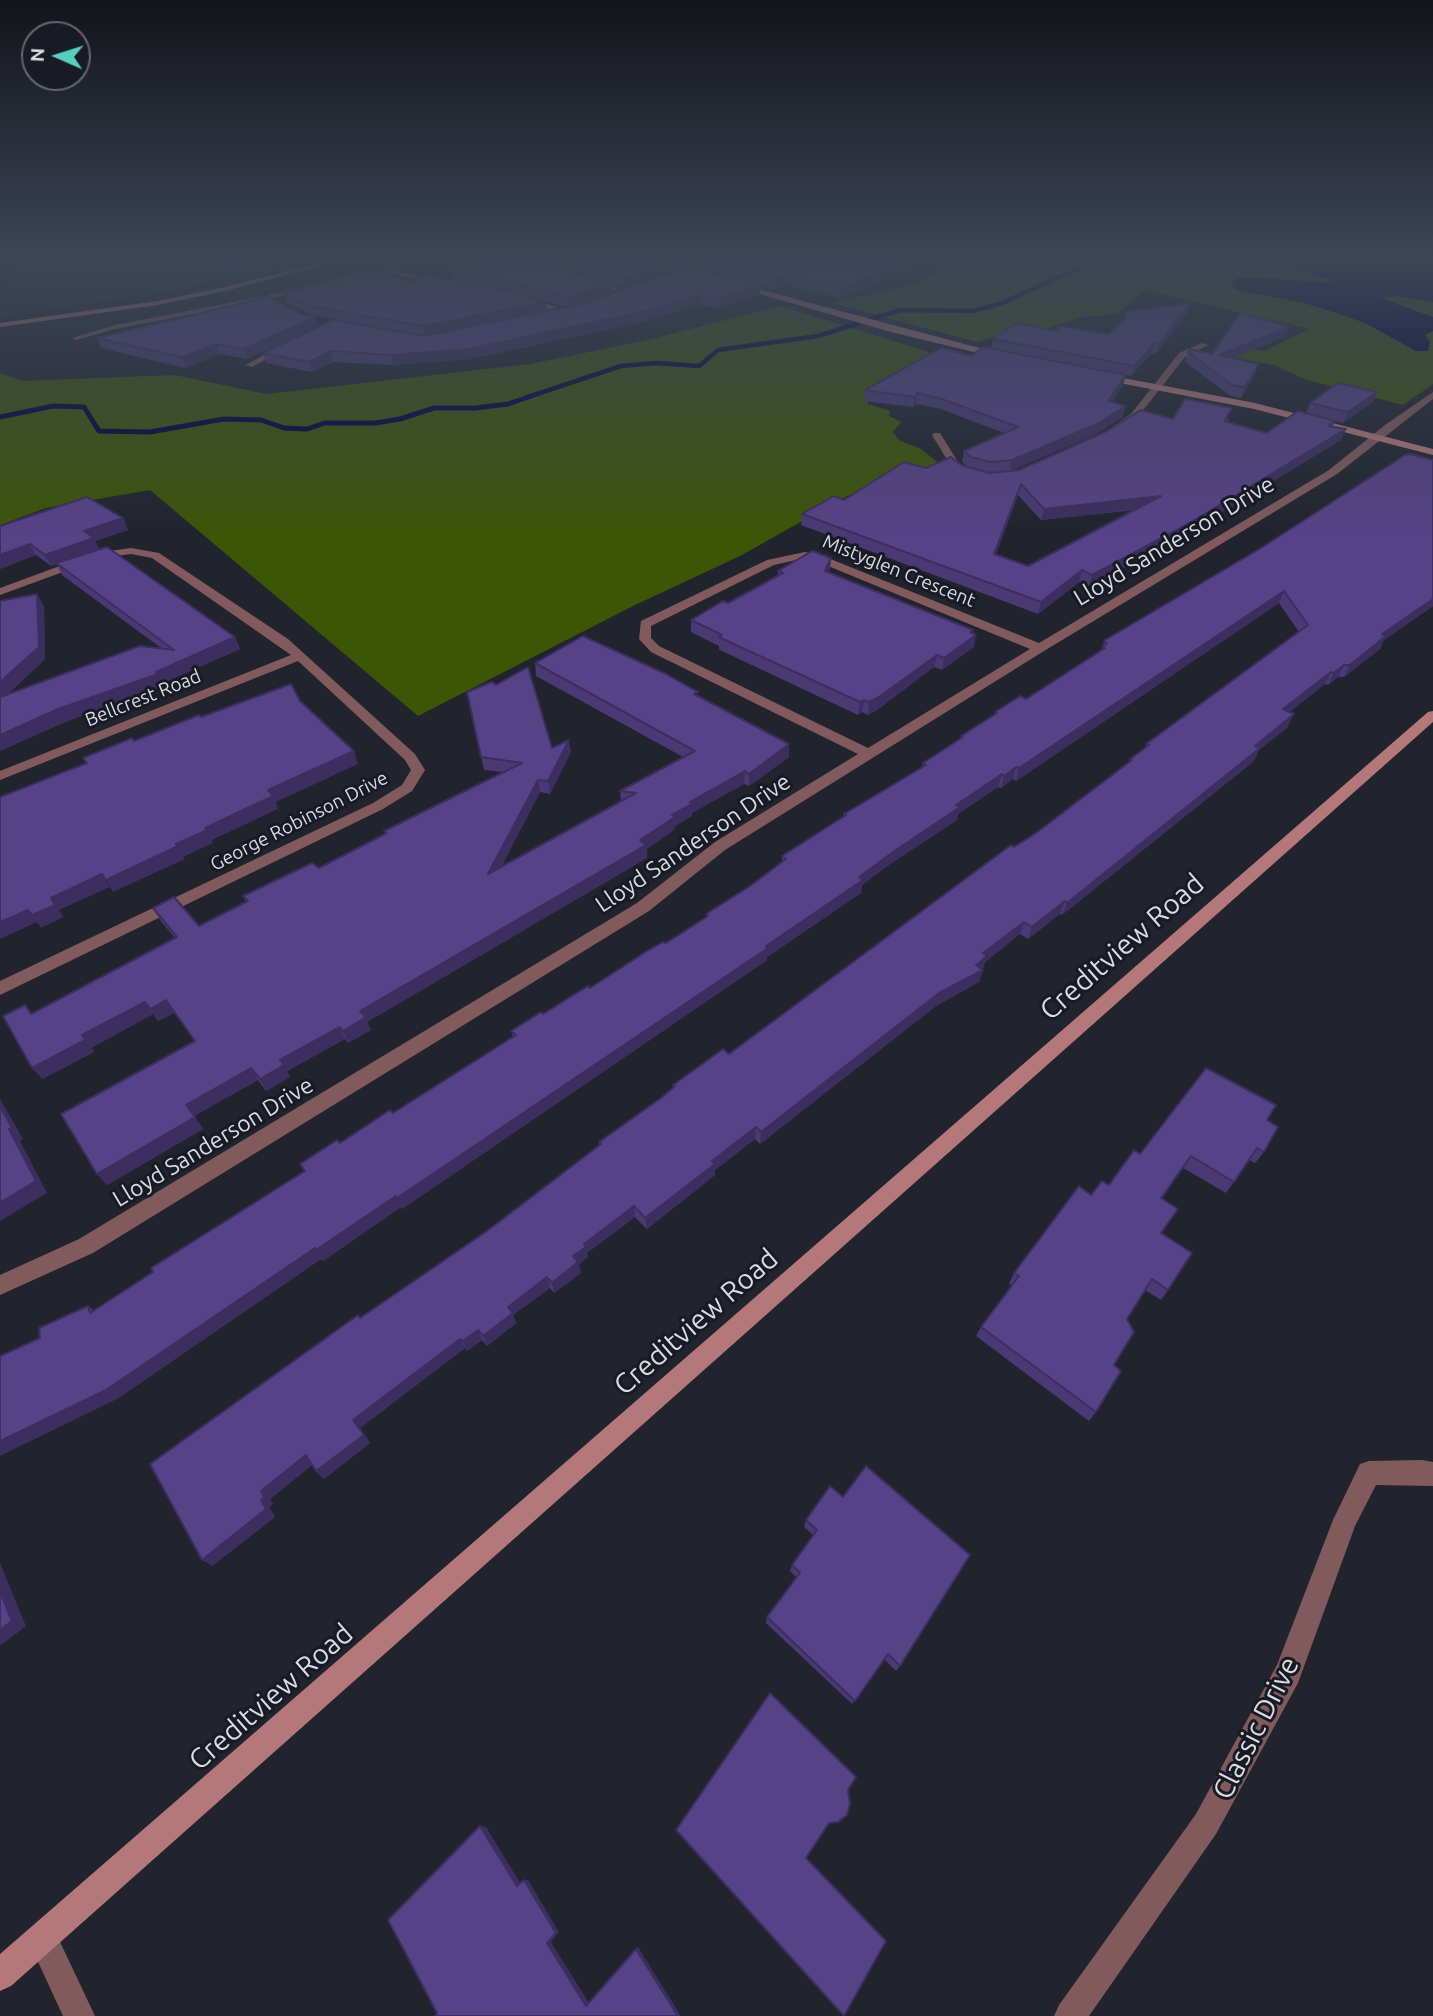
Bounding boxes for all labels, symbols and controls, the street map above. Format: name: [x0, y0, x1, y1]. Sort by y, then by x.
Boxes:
north arrow: [21, 21, 91, 91]
text: N: [26, 47, 48, 63]
street label: Lloyd Sanderson Drive: [1069, 470, 1279, 612]
street label: Mistyglen Crescent: [819, 530, 979, 612]
street label: Bellcrest Road: [82, 664, 204, 732]
street label: George Robinson Drive: [206, 766, 392, 876]
street label: Lloyd Sanderson Drive: [590, 768, 796, 918]
street label: Creditview Road: [1033, 867, 1211, 1027]
street label: Lloyd Sanderson Drive: [108, 1071, 318, 1213]
street label: Creditview Road: [607, 1242, 785, 1402]
street label: Creditview Road: [182, 1617, 360, 1777]
street label: Classic Drive: [1206, 1651, 1306, 1805]

